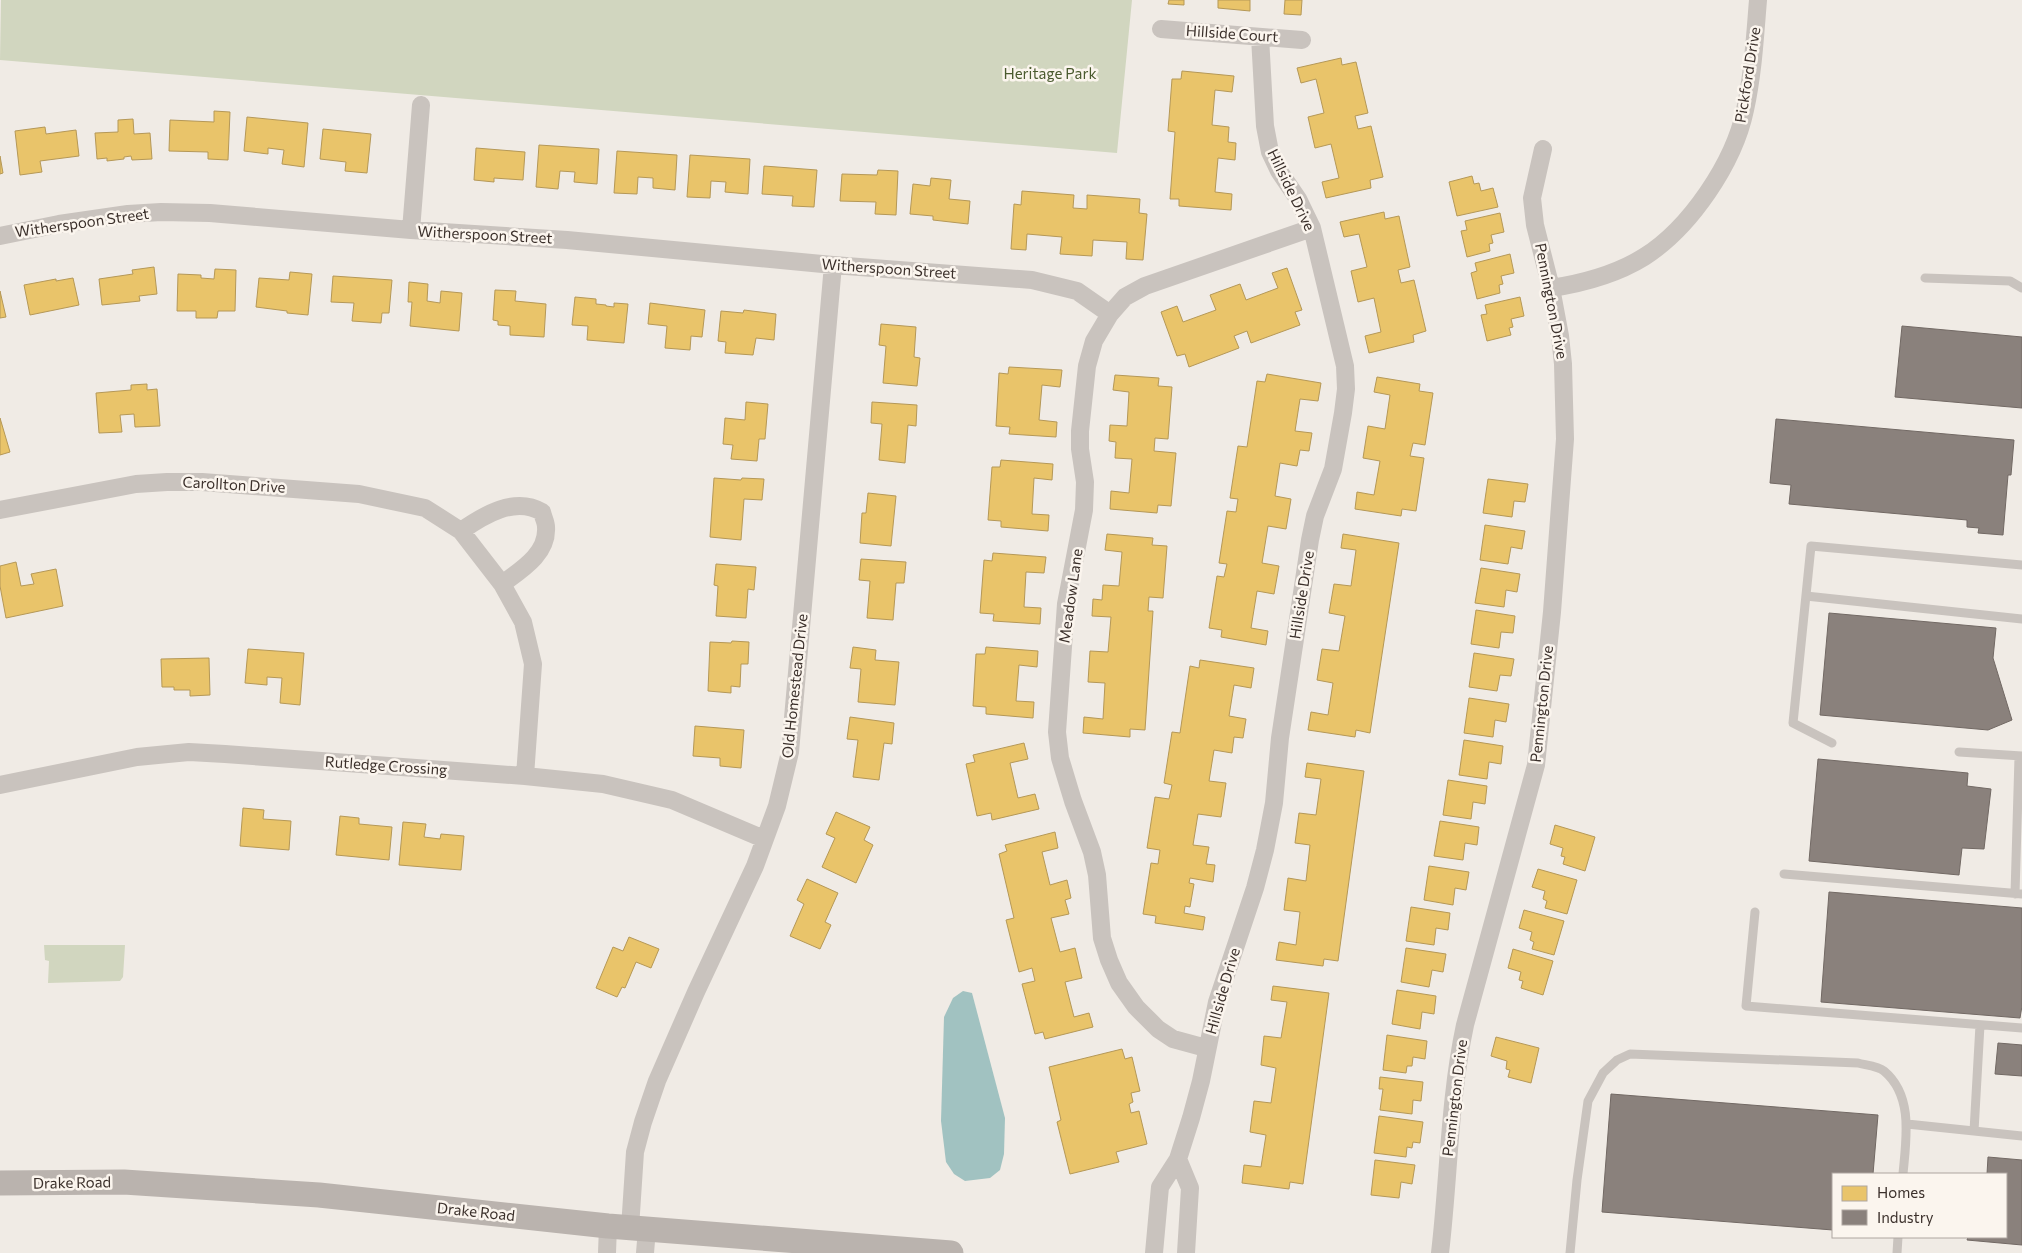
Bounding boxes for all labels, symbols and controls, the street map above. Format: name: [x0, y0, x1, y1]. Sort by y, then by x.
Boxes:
street label: Hillside Court: [1185, 21, 1279, 45]
street label: Pickford Drive: [1731, 26, 1763, 124]
park label: Heritage Park: [1003, 64, 1097, 82]
street label: Hillside Drive: [1264, 146, 1320, 234]
street label: Witherspoon Street: [14, 204, 150, 240]
street label: Witherspoon Street: [417, 221, 553, 247]
street label: Pennington Drive: [1532, 241, 1572, 360]
street label: Witherspoon Street: [821, 254, 957, 282]
street label: Carollton Drive: [182, 472, 286, 496]
street label: Meadow Lane: [1054, 547, 1086, 644]
street label: Hillside Drive: [1285, 549, 1317, 640]
street label: Old Homestead Drive: [777, 613, 811, 759]
street label: Pennington Drive: [1526, 644, 1556, 763]
street label: Rutledge Crossing: [324, 752, 448, 778]
street label: Hillside Drive: [1201, 945, 1243, 1036]
street label: Pennington Drive: [1438, 1038, 1470, 1157]
street label: Drake Road: [33, 1172, 111, 1192]
legend: [1832, 1173, 2007, 1238]
text: Homes: [1877, 1183, 1925, 1201]
street label: Drake Road: [436, 1198, 516, 1224]
text: Industry: [1877, 1208, 1934, 1226]

